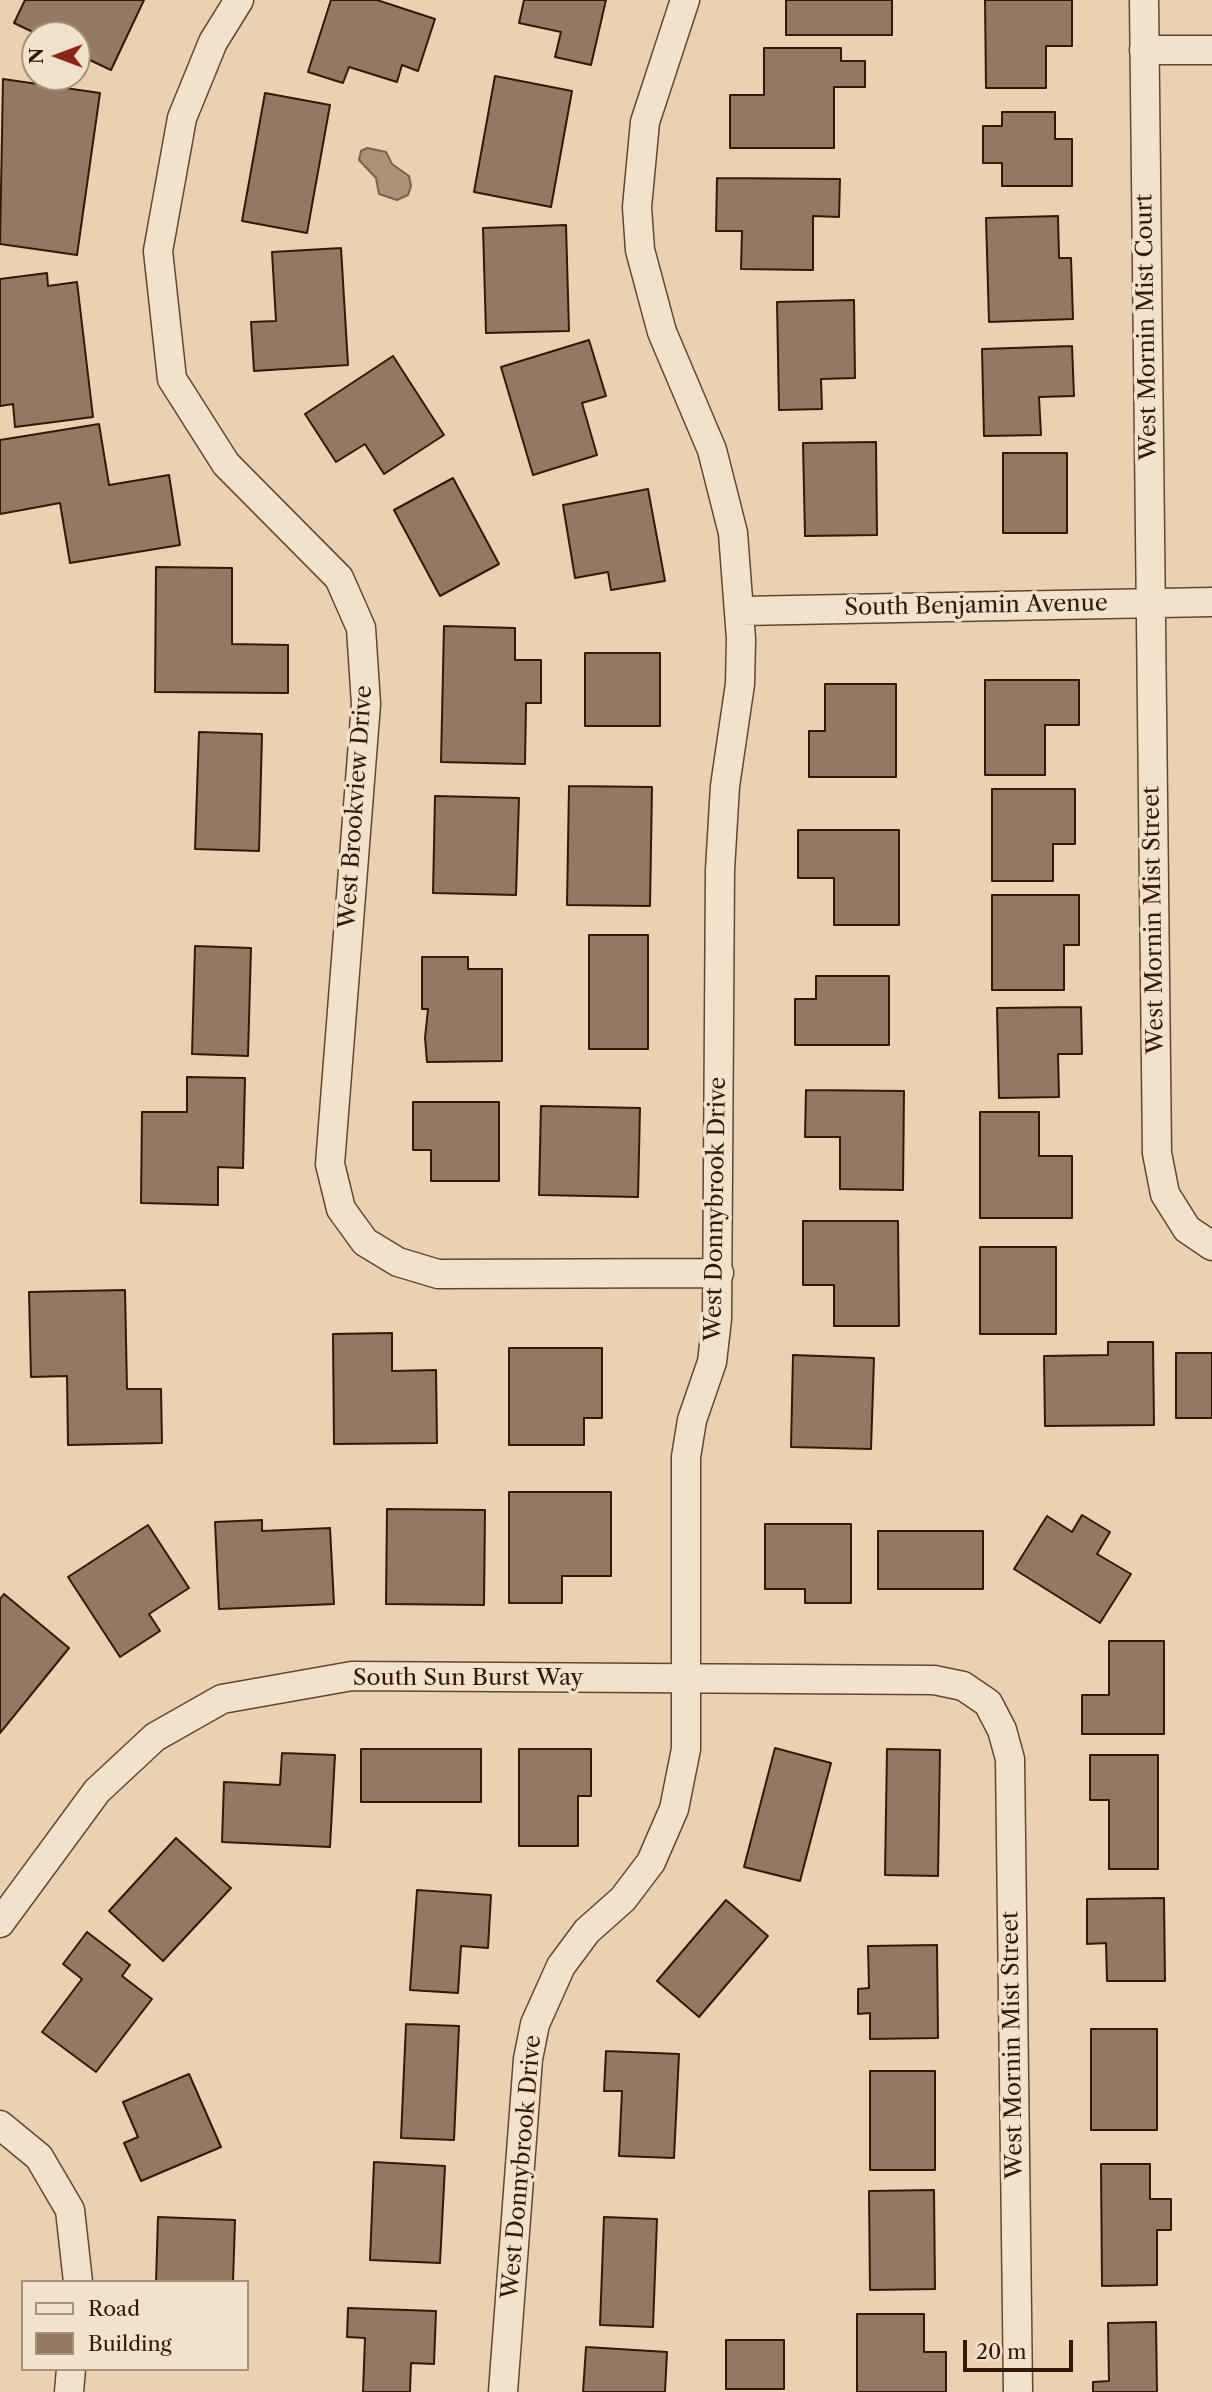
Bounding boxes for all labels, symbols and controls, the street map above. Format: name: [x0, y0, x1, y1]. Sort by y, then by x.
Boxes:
north arrow: [21, 21, 91, 91]
text: N: [25, 48, 48, 64]
street label: West Mornin Mist Court: [1131, 193, 1163, 461]
street label: South Benjamin Avenue: [844, 590, 1108, 622]
street label: West Brookview Drive: [334, 685, 378, 929]
street label: West Mornin Mist Street: [1138, 786, 1170, 1054]
street label: West Donnybrook Drive: [700, 1076, 732, 1342]
street label: South Sun Burst Way: [353, 1664, 583, 1692]
street label: West Mornin Mist Street: [997, 1911, 1029, 2179]
street label: West Donnybrook Drive: [497, 2034, 547, 2300]
legend: [21, 2280, 248, 2371]
text: Road: [88, 2296, 140, 2321]
scale bar: [967, 2326, 1077, 2370]
text: Building: [88, 2331, 172, 2356]
text: 20 m: [976, 2339, 1027, 2364]

